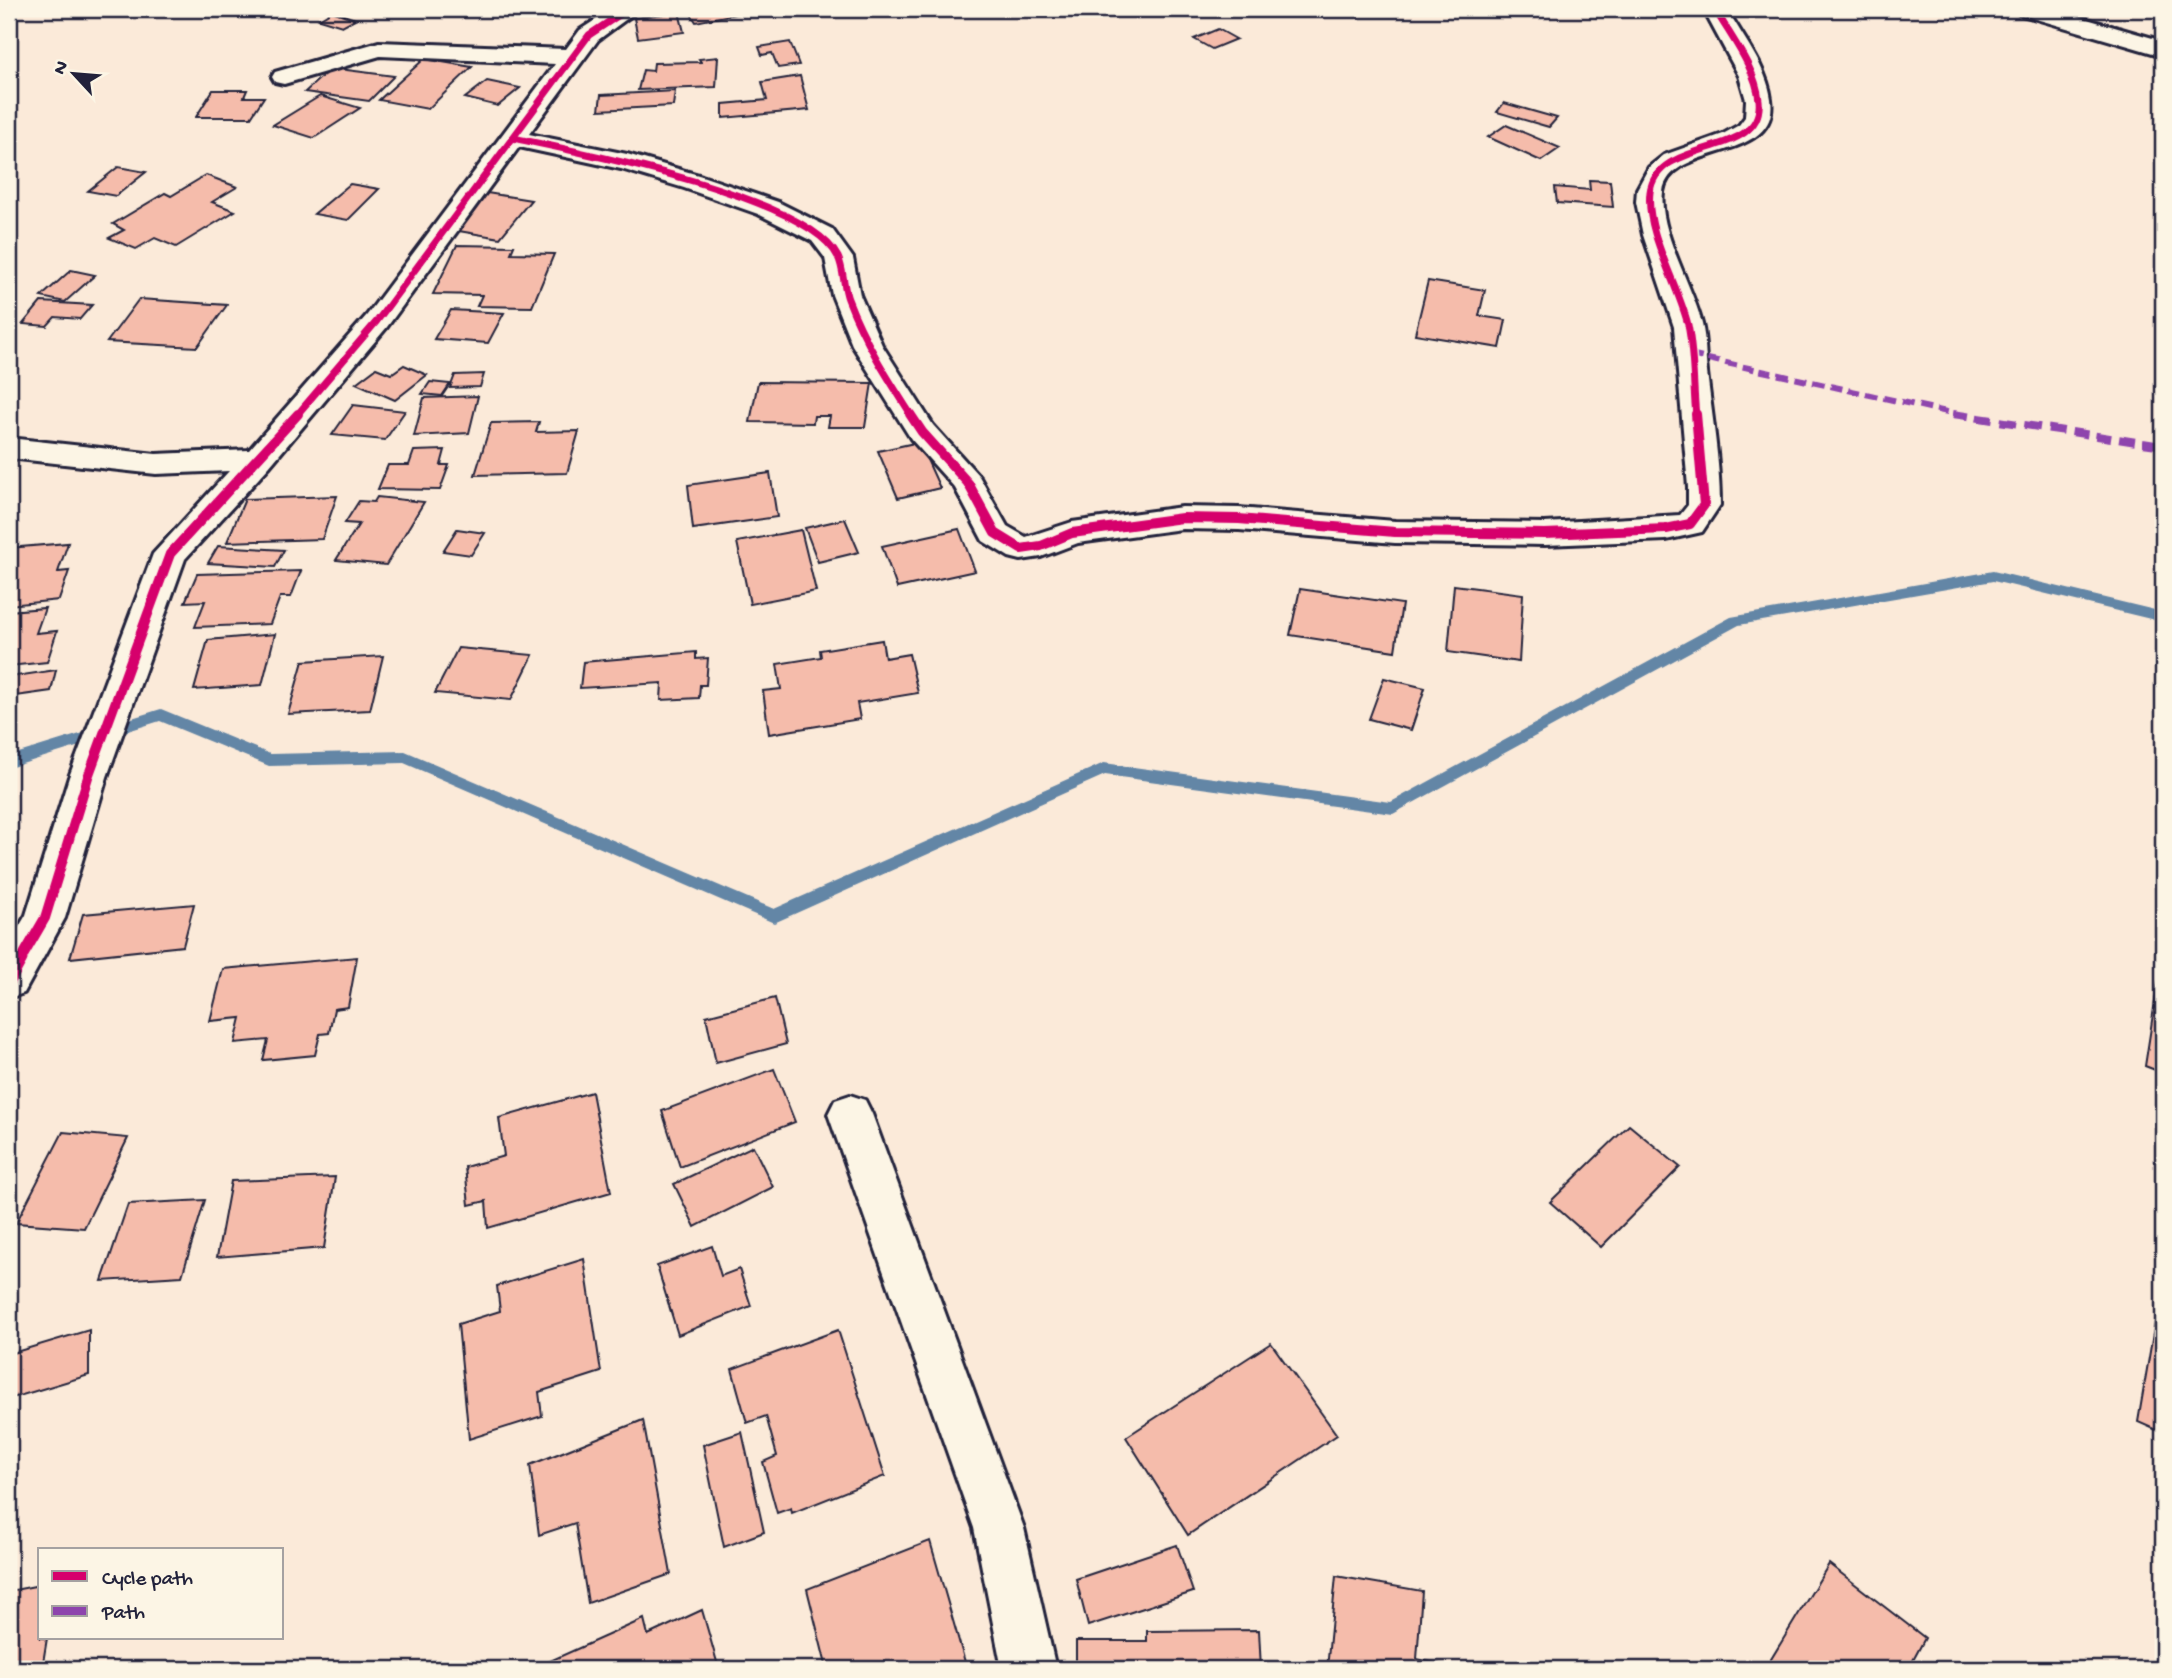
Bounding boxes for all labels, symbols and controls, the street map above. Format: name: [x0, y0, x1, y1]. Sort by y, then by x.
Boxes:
north arrow: [38, 38, 108, 108]
text: N: [49, 57, 75, 79]
legend: [38, 1548, 284, 1640]
text: Cycle path: [102, 1568, 193, 1593]
text: Path: [101, 1602, 145, 1627]

